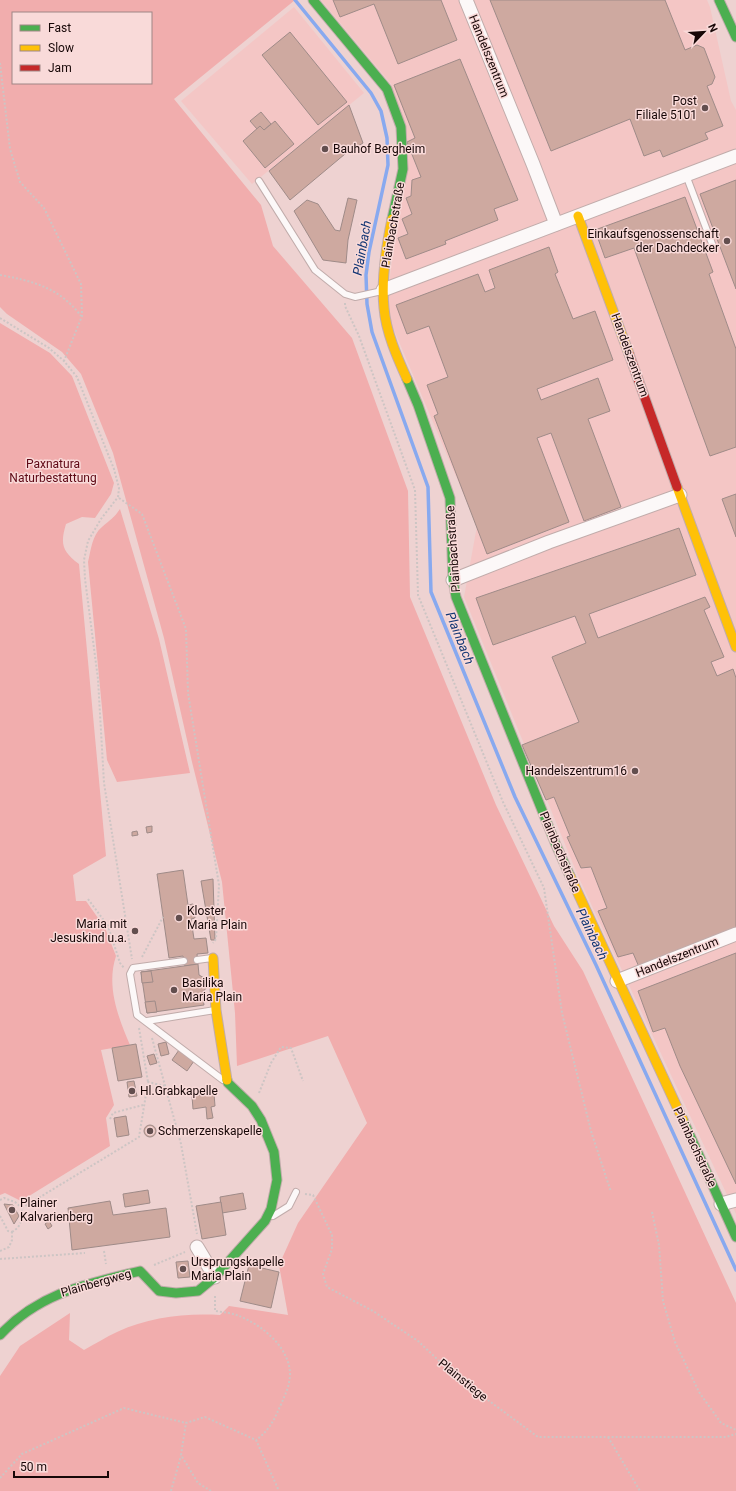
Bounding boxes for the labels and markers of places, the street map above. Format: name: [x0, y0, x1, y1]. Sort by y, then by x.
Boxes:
place label: Post Filiale 5101: [636, 94, 697, 122]
marker: Post Filiale 5101: [700, 103, 710, 113]
place label: Bauhof Bergheim: [333, 142, 425, 156]
marker: Bauhof Bergheim: [320, 144, 330, 154]
place label: Einkaufsgenossenschaft der Dachdecker: [587, 227, 719, 255]
marker: Einkaufsgenossenschaft der Dachdecker: [722, 236, 732, 246]
place label: Handelszentrum16: [526, 764, 627, 778]
marker: Handelszentrum16: [630, 766, 640, 776]
place label: Kloster Maria Plain: [187, 904, 247, 932]
marker: Kloster Maria Plain: [174, 913, 184, 923]
place label: Maria mit Jesuskind u.a.: [50, 917, 127, 945]
marker: Maria mit Jesuskind u.a.: [130, 926, 140, 936]
place label: Basilika Maria Plain: [182, 976, 242, 1004]
marker: Basilika Maria Plain: [169, 985, 179, 995]
place label: Hl.Grabkapelle: [140, 1084, 218, 1098]
marker: Hl.Grabkapelle: [127, 1086, 137, 1096]
place label: Schmerzenskapelle: [158, 1124, 262, 1138]
marker: Schmerzenskapelle: [145, 1126, 155, 1136]
place label: Plainer Kalvarienberg: [20, 1196, 93, 1224]
marker: Plainer Kalvarienberg: [7, 1205, 17, 1215]
place label: Ursprungskapelle Maria Plain: [191, 1255, 284, 1283]
marker: Ursprungskapelle Maria Plain: [178, 1264, 188, 1274]

